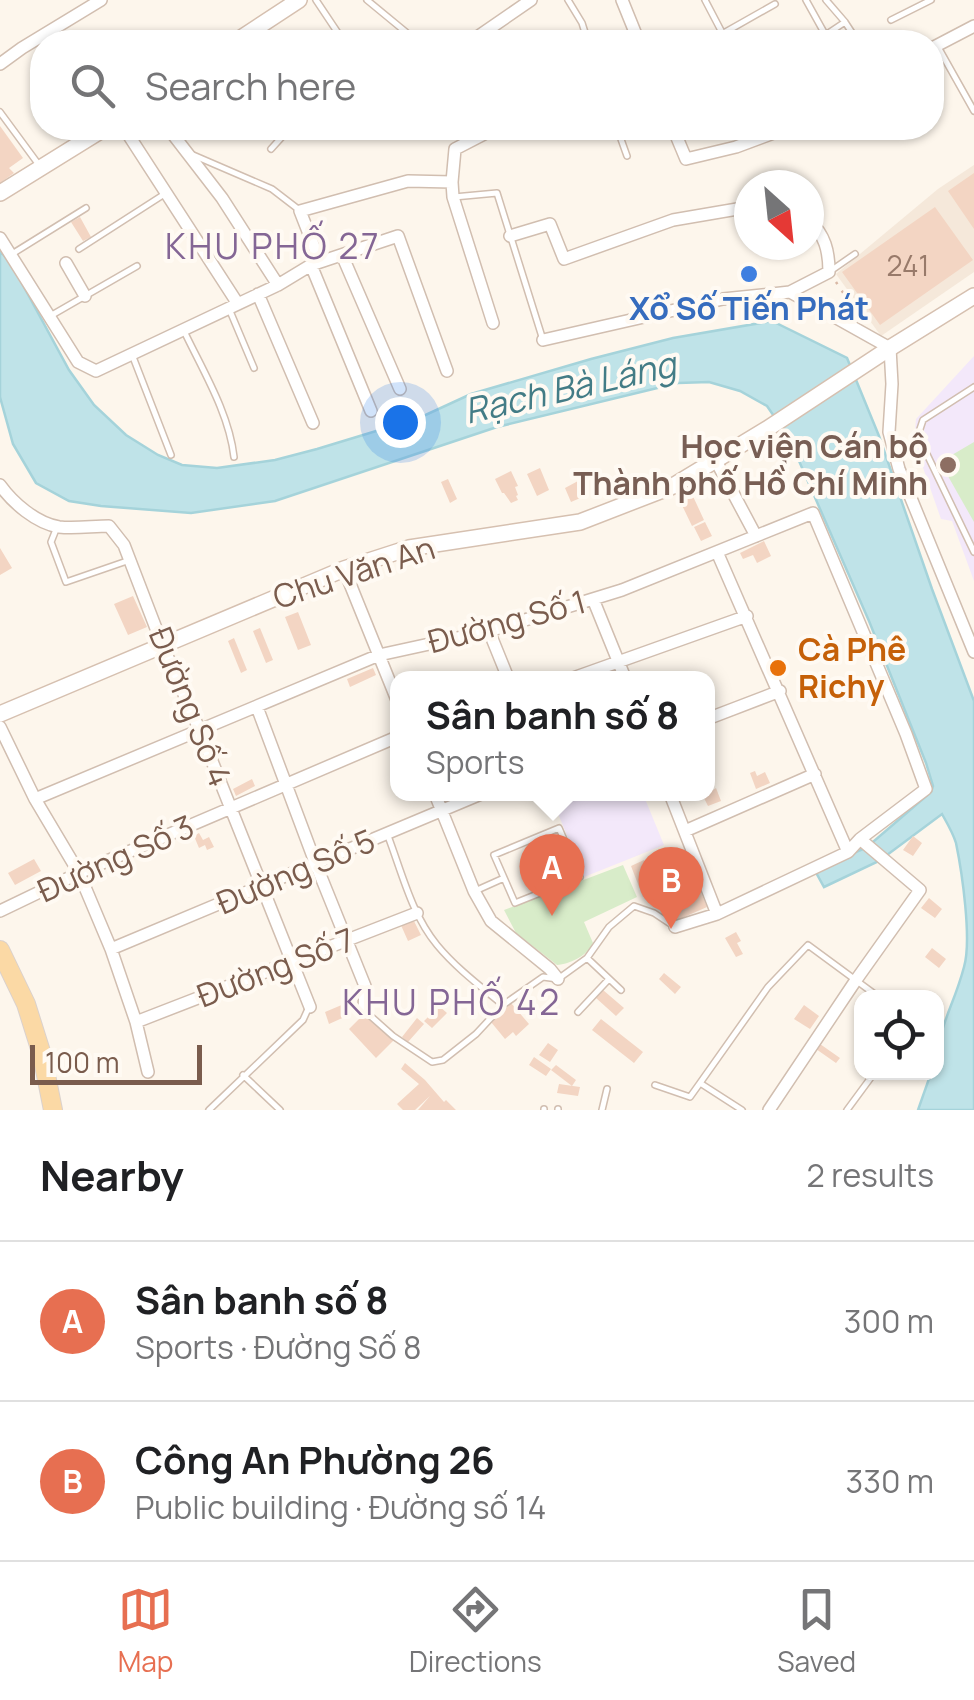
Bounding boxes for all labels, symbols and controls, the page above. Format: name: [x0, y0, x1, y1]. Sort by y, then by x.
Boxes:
search box: [30, 30, 944, 140]
icon: search: [65, 58, 120, 113]
text: Search here: [145, 59, 356, 111]
north arrow: [734, 170, 824, 260]
district label: KHU PHỐ 27: [165, 220, 381, 270]
house number: 241: [887, 246, 929, 284]
marker: Xổ Số Tiến Phát: [738, 263, 760, 285]
place label: Xổ Số Tiến Phát: [629, 286, 869, 330]
water label: Rạch Bà Láng: [459, 339, 682, 435]
your location: [375, 397, 426, 448]
place label: Học viện Cán bộ Thành phố Hồ Chí Minh: [573, 424, 928, 505]
marker: Học viện Cán bộ Thành phố Hồ Chí Minh: [937, 454, 959, 476]
street label: Chu Văn An: [267, 525, 440, 619]
street label: Đường Số 1: [423, 579, 591, 663]
street label: Đường Số 4: [139, 620, 243, 793]
place label: Cà Phê Richy: [798, 627, 906, 708]
marker: Cà Phê Richy: [767, 657, 789, 679]
popup: [390, 671, 715, 801]
text: Sân banh số 8: [426, 688, 679, 740]
text: Sports: [426, 740, 524, 784]
street label: Đường Số 3: [30, 804, 201, 912]
street label: Đường Số 5: [210, 818, 381, 924]
pin: A: [520, 834, 584, 916]
pin: B: [638, 846, 704, 929]
street label: Đường Số 7: [191, 917, 361, 1017]
district label: KHU PHỐ 42: [342, 976, 562, 1026]
map controls: [854, 990, 944, 1080]
button: locate: [854, 990, 944, 1080]
scale bar: [30, 1040, 202, 1084]
text: 100 m: [45, 1043, 119, 1081]
text: Nearby: [40, 1146, 184, 1204]
text: 2 results: [807, 1153, 934, 1197]
text: Sân banh số 8: [135, 1273, 389, 1325]
text: A: [62, 1299, 83, 1343]
text: 300 m: [844, 1299, 934, 1343]
text: Sports · Đường Số 8: [135, 1325, 422, 1369]
text: Công An Phường 26: [135, 1433, 495, 1485]
text: B: [62, 1459, 83, 1503]
text: 330 m: [846, 1459, 934, 1503]
text: Public building · Đường số 14: [135, 1485, 546, 1529]
tab: Map: [118, 1582, 173, 1680]
tab: Directions: [409, 1582, 542, 1680]
tab: Saved: [777, 1582, 856, 1680]

